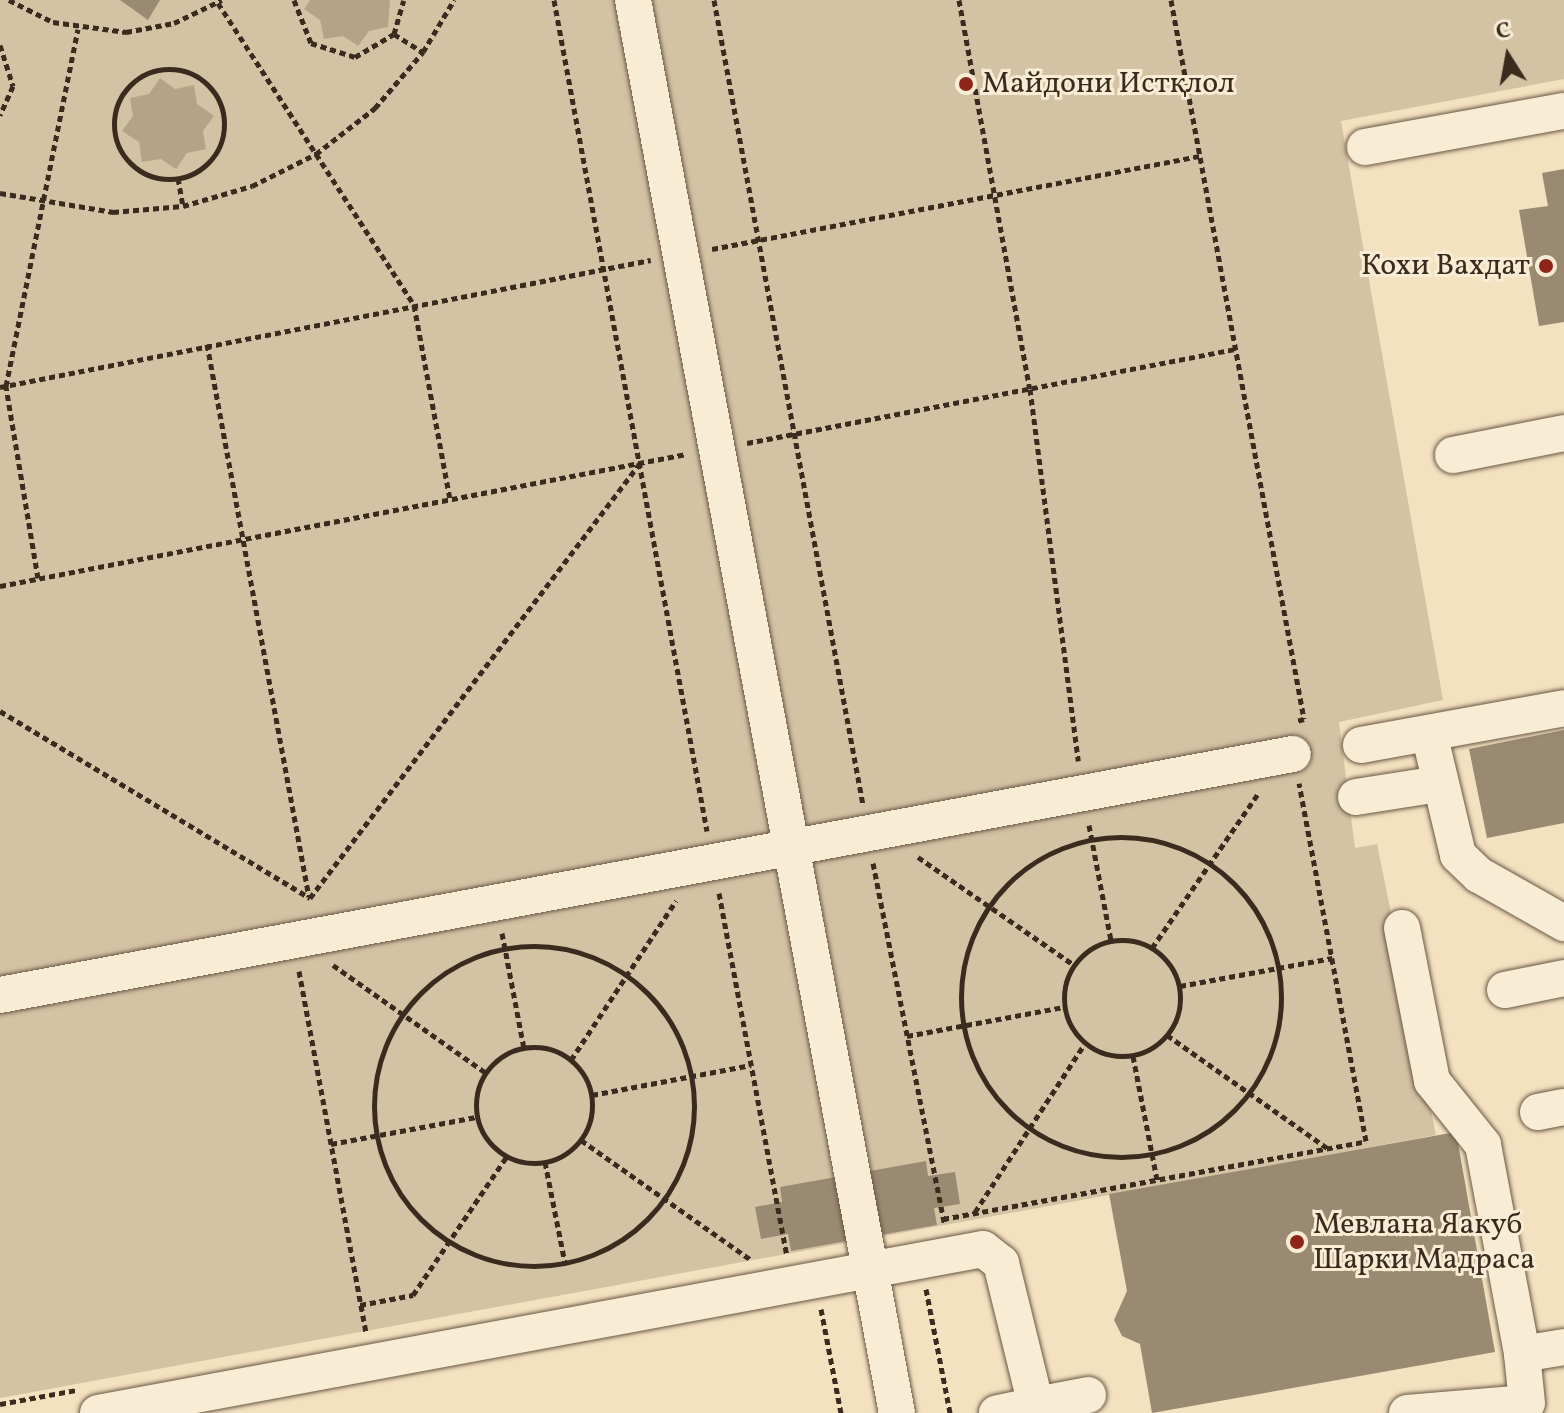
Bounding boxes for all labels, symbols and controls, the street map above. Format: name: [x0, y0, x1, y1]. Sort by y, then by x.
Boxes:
text: С: [1493, 15, 1513, 49]
north arrow: [1468, 16, 1548, 96]
place label: Майдони Истқлол: [982, 66, 1235, 102]
marker: Майдони Истқлол: [957, 75, 975, 93]
place label: Кохи Вахдат: [1361, 248, 1530, 284]
marker: Кохи Вахдат: [1537, 257, 1555, 275]
place label: Мевлана Яакуб Шарки Мадраса: [1313, 1207, 1535, 1278]
marker: Мевлана Яакуб Шарки Мадраса: [1288, 1233, 1306, 1251]

